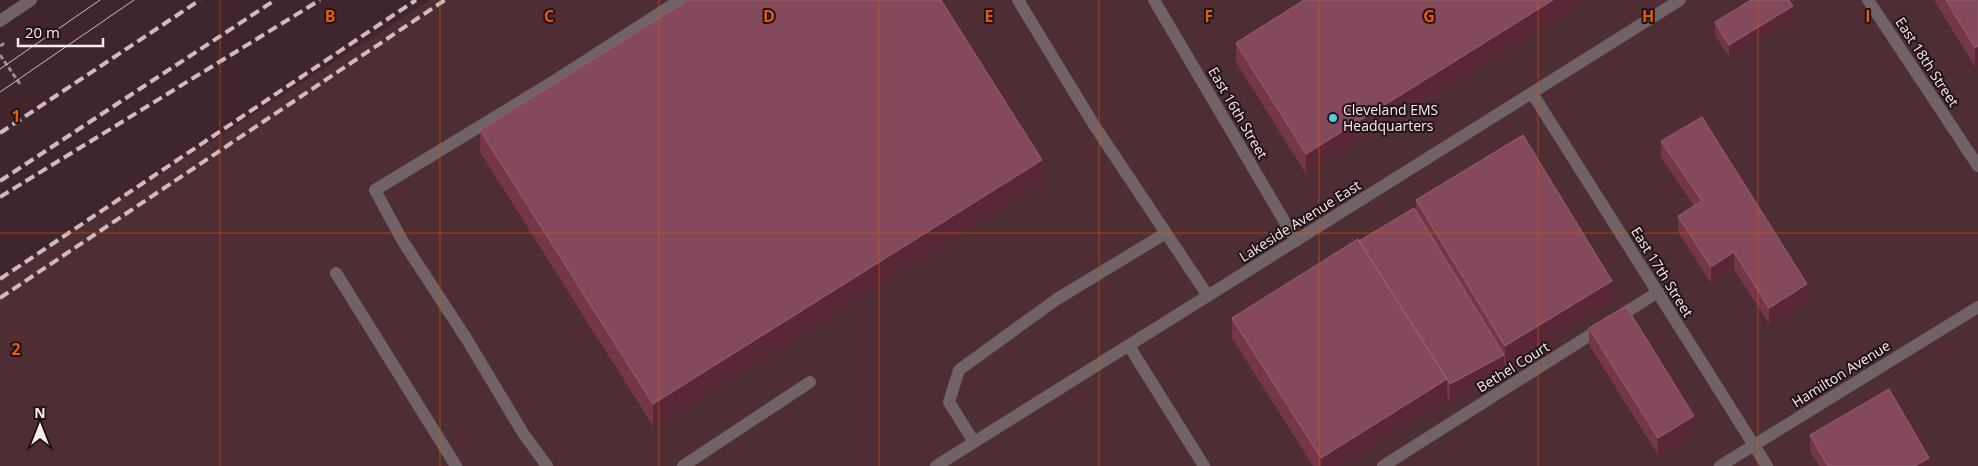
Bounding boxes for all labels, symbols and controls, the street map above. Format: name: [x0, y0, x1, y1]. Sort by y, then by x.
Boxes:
text: B: [325, 5, 335, 27]
text: C: [544, 5, 554, 27]
text: D: [763, 5, 775, 27]
text: E: [985, 5, 994, 27]
text: F: [1205, 5, 1213, 27]
text: G: [1423, 5, 1435, 27]
text: H: [1642, 5, 1654, 27]
text: I: [1865, 5, 1871, 27]
street label: East 18th Street: [1891, 13, 1963, 110]
scale bar: [18, 15, 102, 47]
text: 20 m: [25, 22, 60, 42]
street label: East 16th Street: [1204, 63, 1272, 162]
place label: Cleveland EMS Headquarters: [1343, 100, 1438, 135]
text: 1: [11, 105, 21, 127]
marker: Cleveland EMS Headquarters: [1327, 112, 1339, 124]
street label: Lakeside Avenue East: [1235, 175, 1364, 266]
street label: East 17th Street: [1627, 223, 1698, 321]
street label: Hamilton Avenue: [1788, 336, 1894, 411]
street label: Bethel Court: [1473, 337, 1553, 396]
text: 2: [11, 338, 21, 360]
north arrow: [15, 401, 65, 451]
text: N: [34, 403, 46, 422]

